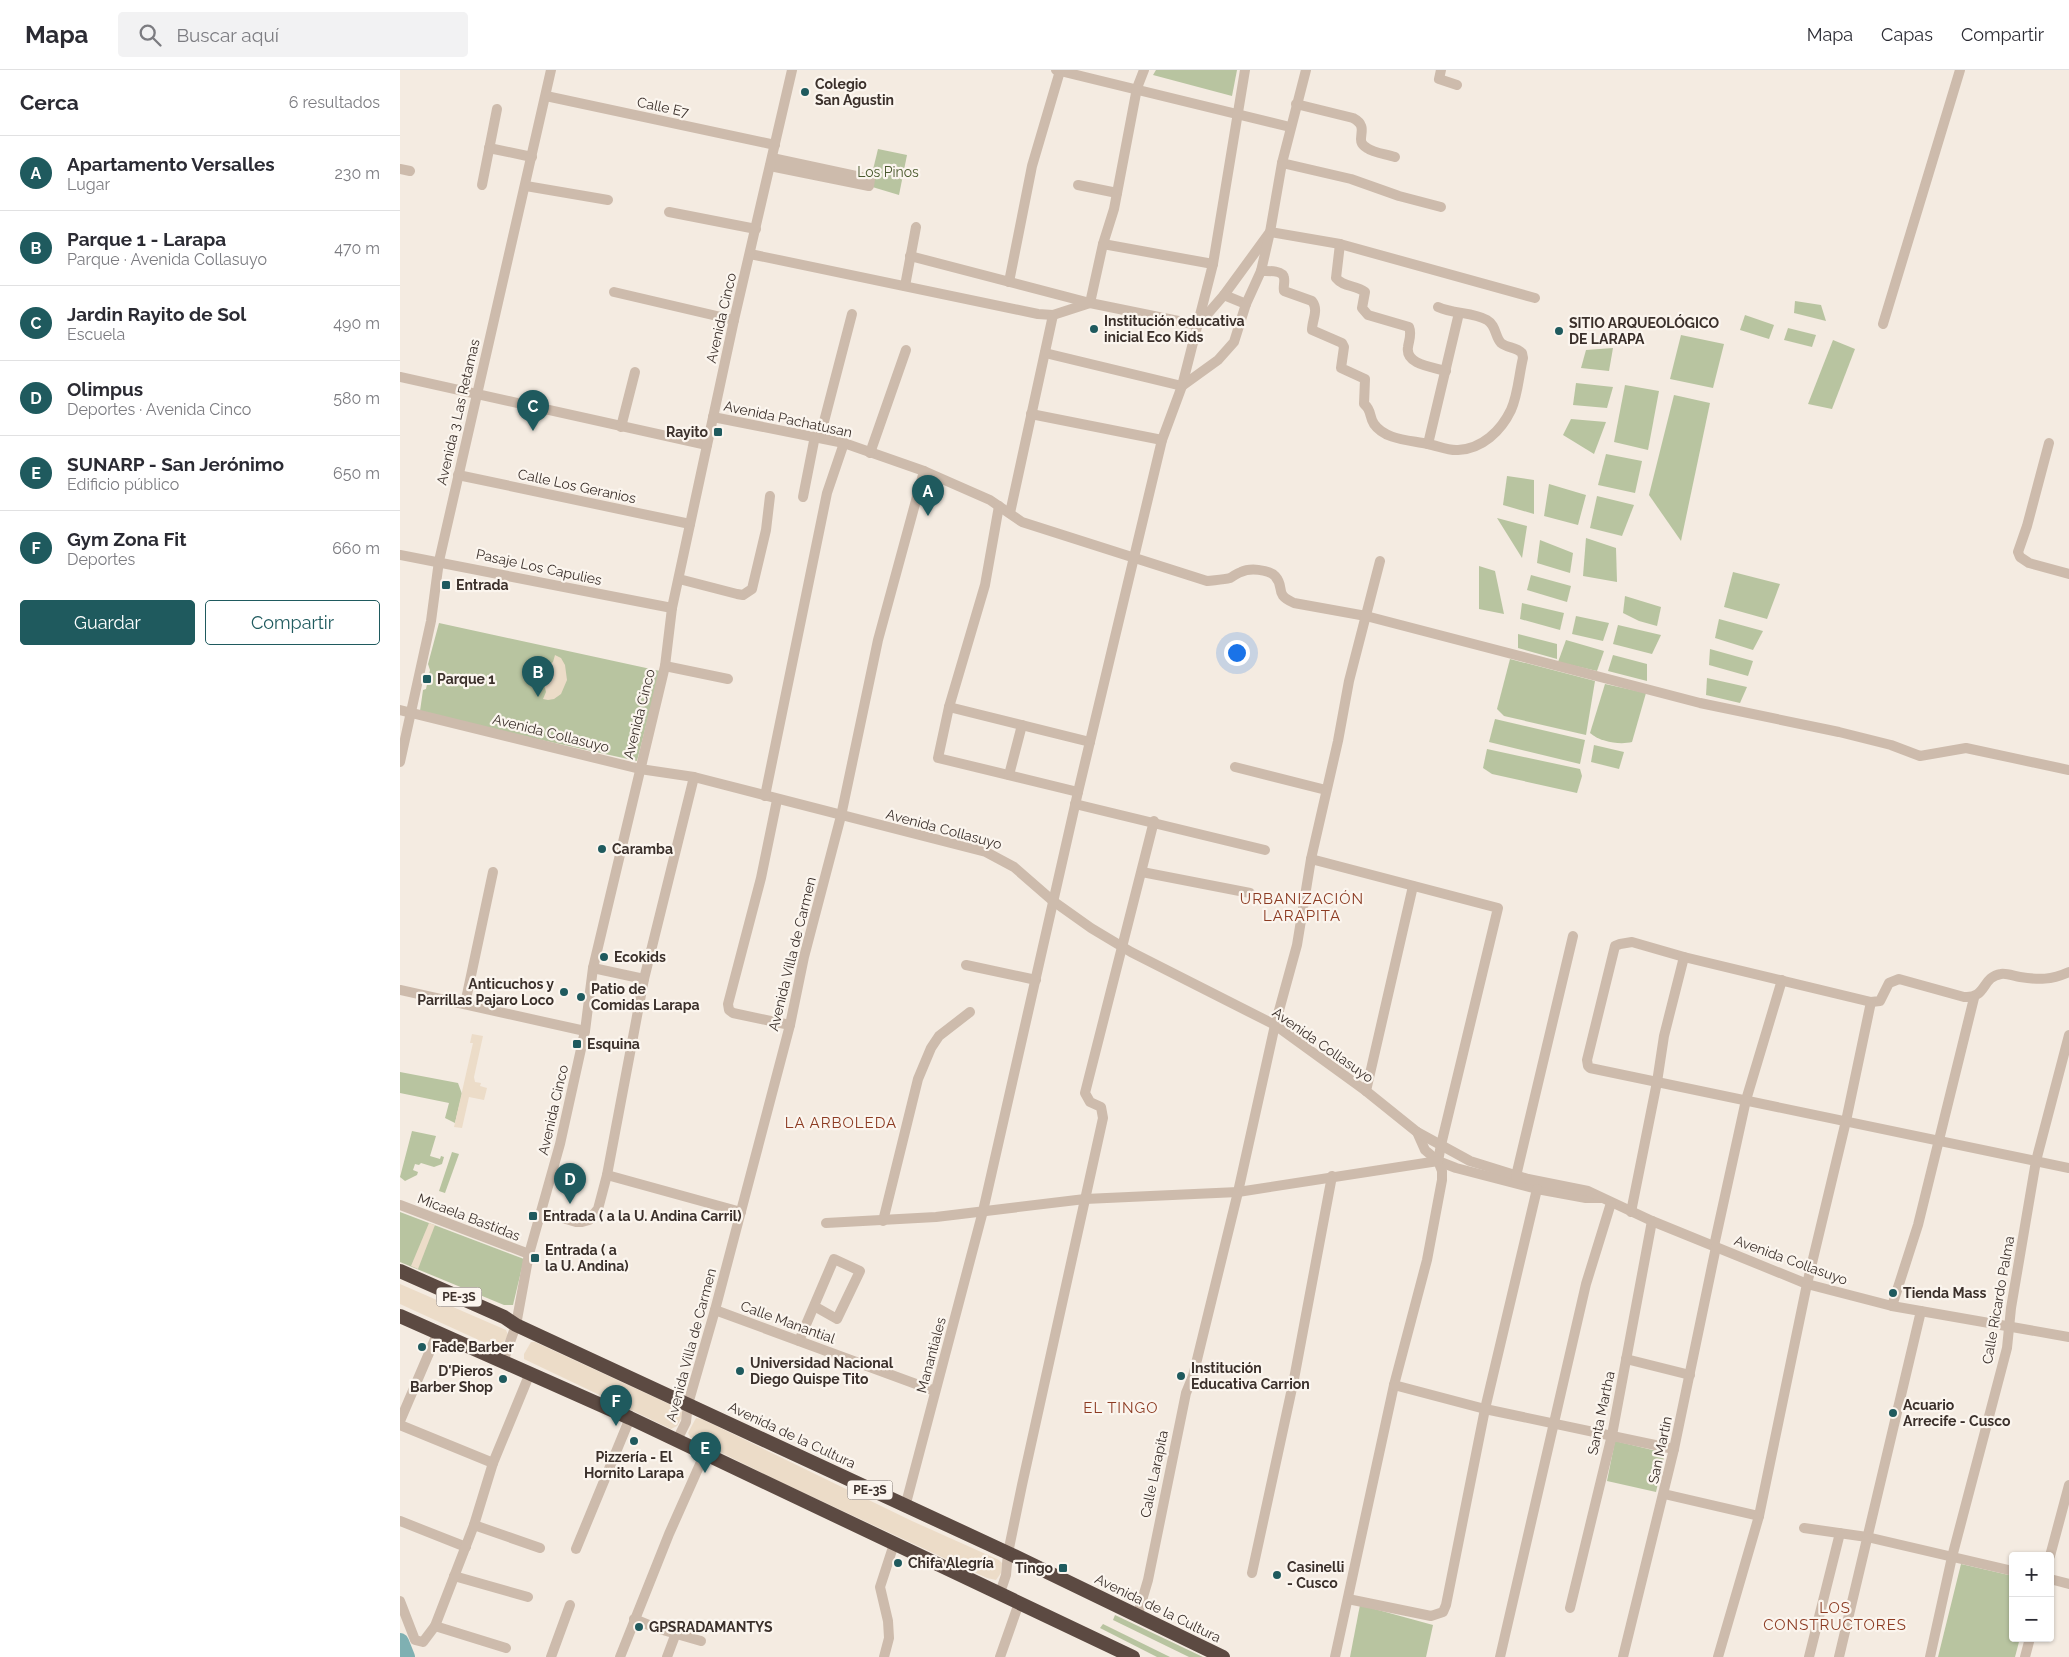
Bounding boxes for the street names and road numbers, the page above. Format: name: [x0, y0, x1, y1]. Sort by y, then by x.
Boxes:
street label: Calle E7: [636, 94, 691, 120]
street label: Avenida Cinco: [703, 271, 739, 365]
street label: Avenida 3 Las Retamas: [433, 337, 483, 487]
street label: Avenida Pachatusan: [722, 398, 854, 440]
street label: Calle Los Geranios: [516, 466, 638, 506]
street label: Pasaje Los Capulies: [475, 546, 604, 588]
street label: Avenida Cinco: [620, 667, 658, 761]
street label: Avenida Collasuyo: [491, 711, 611, 755]
street label: Avenida Collasuyo: [884, 806, 1004, 852]
street label: Avenida Villa de Carmen: [765, 875, 819, 1033]
street label: Avenida Collasuyo: [1269, 1004, 1377, 1086]
street label: Avenida Cinco: [535, 1063, 571, 1157]
street label: Micaela Bastidas: [416, 1190, 523, 1244]
street label: Avenida Collasuyo: [1732, 1232, 1850, 1288]
street label: Calle Ricardo Palma: [1979, 1235, 2017, 1365]
street label: Avenida Villa de Carmen: [663, 1266, 719, 1424]
road number: PE-3S: [436, 1288, 482, 1306]
street label: Calle Manantial: [738, 1297, 838, 1347]
street label: Manantiales: [913, 1315, 949, 1395]
street label: Santa Martha: [1584, 1370, 1618, 1456]
street label: Avenida de la Cultura: [726, 1399, 858, 1471]
street label: San Martin: [1645, 1415, 1675, 1485]
street label: Calle Larapita: [1137, 1429, 1171, 1519]
road number: PE-3S: [848, 1480, 892, 1500]
street label: Avenida de la Cultura: [1092, 1570, 1224, 1646]

